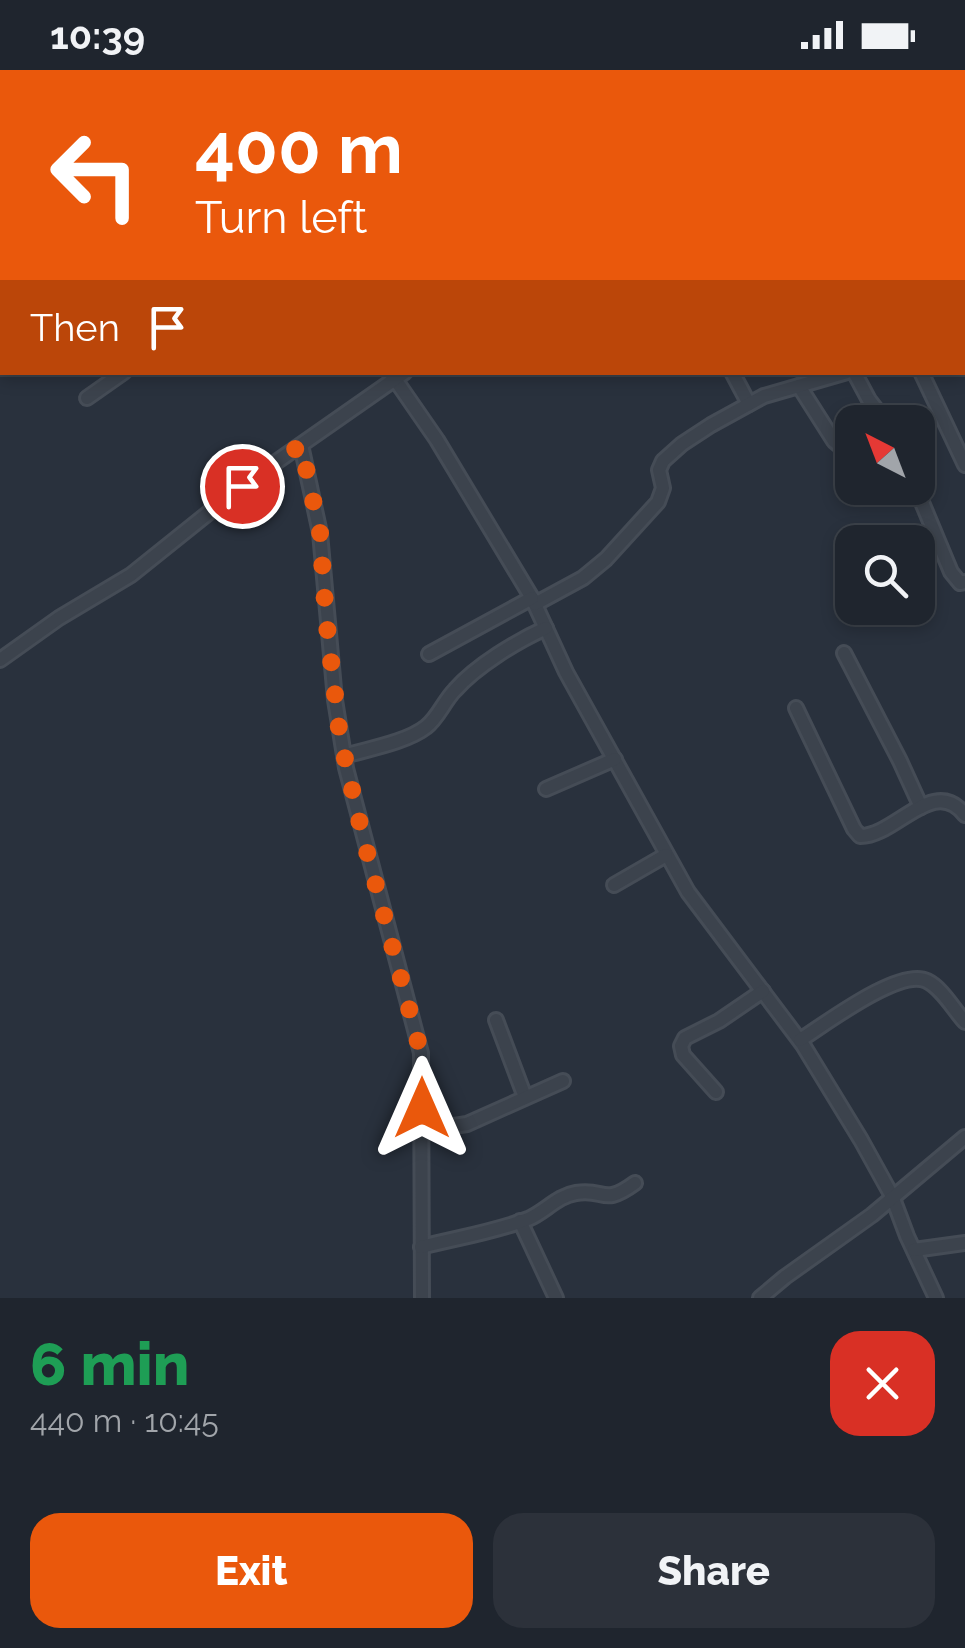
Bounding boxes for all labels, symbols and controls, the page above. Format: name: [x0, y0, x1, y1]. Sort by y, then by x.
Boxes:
text: 10:39: [50, 13, 145, 58]
text: 400 m: [195, 107, 403, 189]
icon: left: [30, 110, 160, 240]
text: Turn left: [195, 191, 367, 244]
icon: arrive: [140, 300, 195, 355]
text: Then: [30, 305, 120, 350]
north arrow: [835, 405, 935, 505]
map controls: [835, 405, 935, 625]
pin: [200, 444, 285, 529]
icon: arrive: [215, 459, 270, 514]
button: search: [835, 525, 935, 625]
position arrow: [370, 1056, 474, 1160]
text: 6 min: [30, 1329, 189, 1399]
button: close: [830, 1331, 935, 1436]
text: 440 m · 10:45: [30, 1402, 219, 1439]
button: Exit: [30, 1513, 473, 1628]
button: Share: [493, 1513, 935, 1628]

